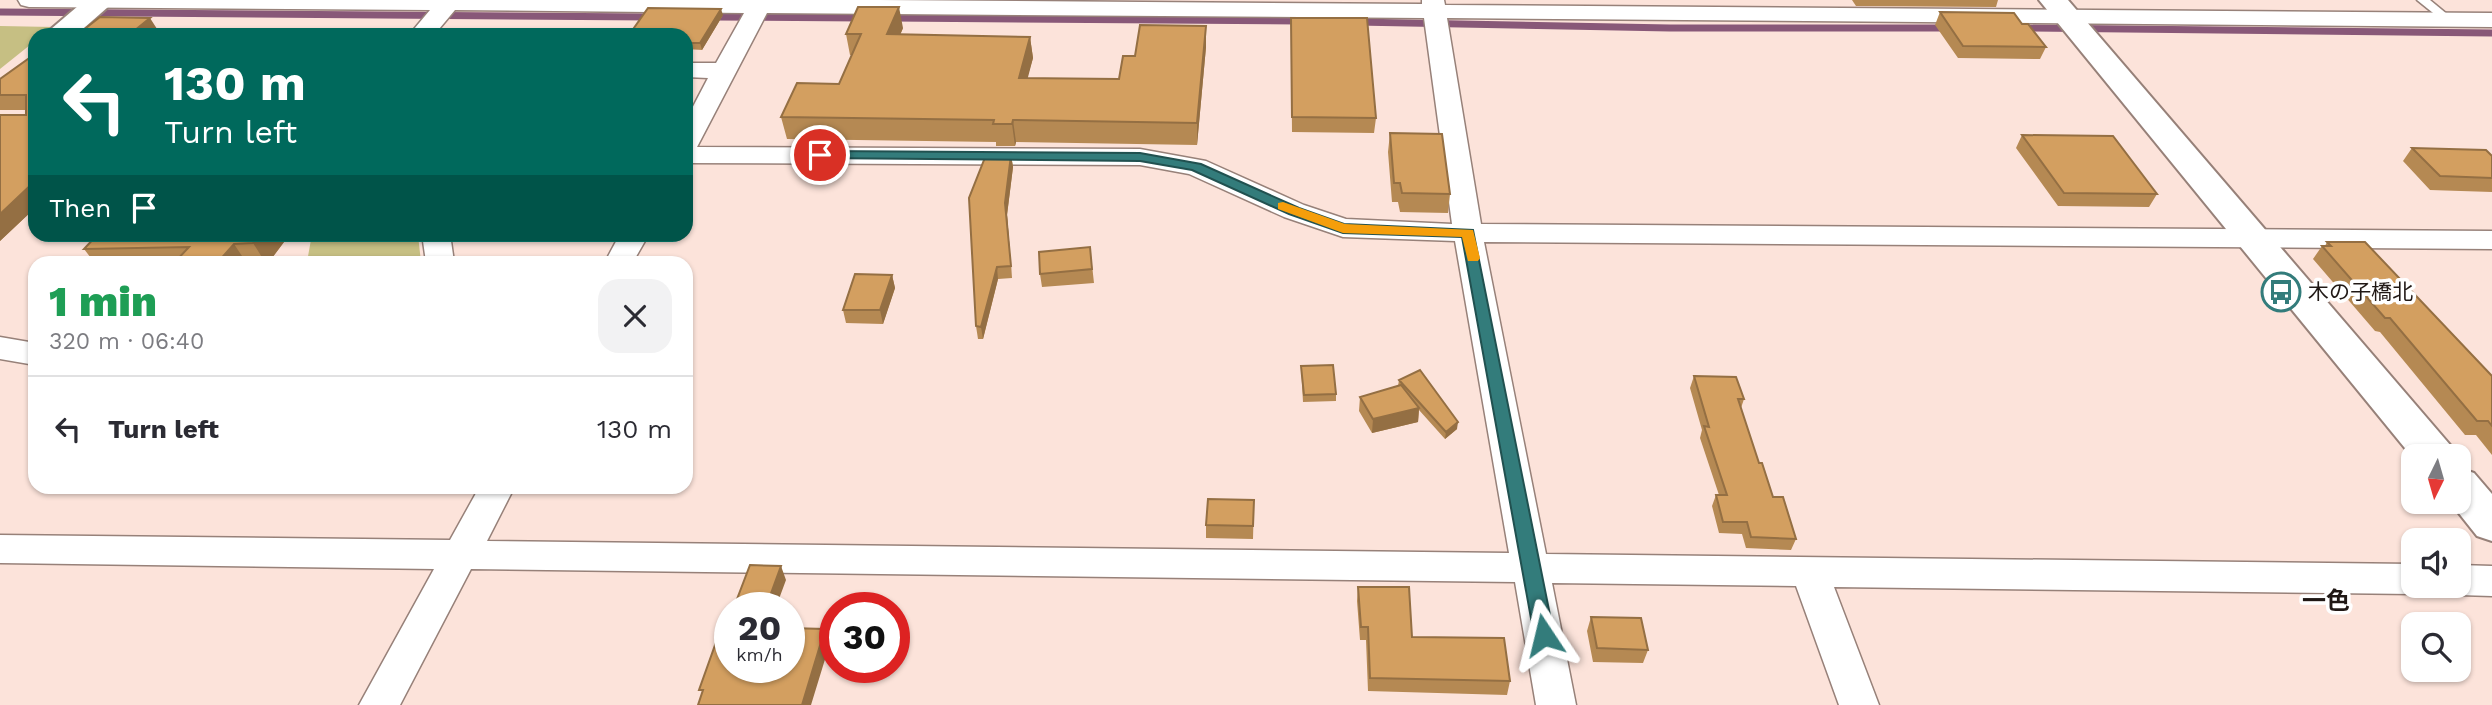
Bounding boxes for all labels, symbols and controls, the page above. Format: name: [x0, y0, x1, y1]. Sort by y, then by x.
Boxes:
text: 130 m: [164, 54, 306, 112]
icon: left: [49, 56, 140, 147]
text: Turn left: [164, 113, 297, 151]
pin: [790, 125, 850, 185]
icon: arrive: [801, 136, 839, 174]
icon: arrive: [125, 189, 163, 227]
text: Then: [49, 193, 111, 223]
bus stop icon: 木の子橋北: [2260, 271, 2302, 313]
text: 1 min: [49, 277, 157, 326]
button: close: [598, 279, 672, 353]
place label: 木の子橋北: [2308, 279, 2413, 304]
text: 320 m · 06:40: [49, 328, 204, 355]
icon: left: [49, 410, 87, 448]
text: Turn left: [108, 414, 219, 444]
text: 130 m: [597, 414, 672, 444]
north arrow: [2401, 444, 2471, 514]
map controls: [2401, 444, 2471, 682]
button: sound: [2401, 528, 2471, 598]
district label: 一色: [2302, 587, 2350, 615]
speed limit sign: 30: [819, 592, 910, 683]
position arrow: [1507, 598, 1581, 672]
text: 20: [738, 607, 781, 649]
button: search: [2401, 612, 2471, 682]
text: km/h: [736, 644, 783, 665]

